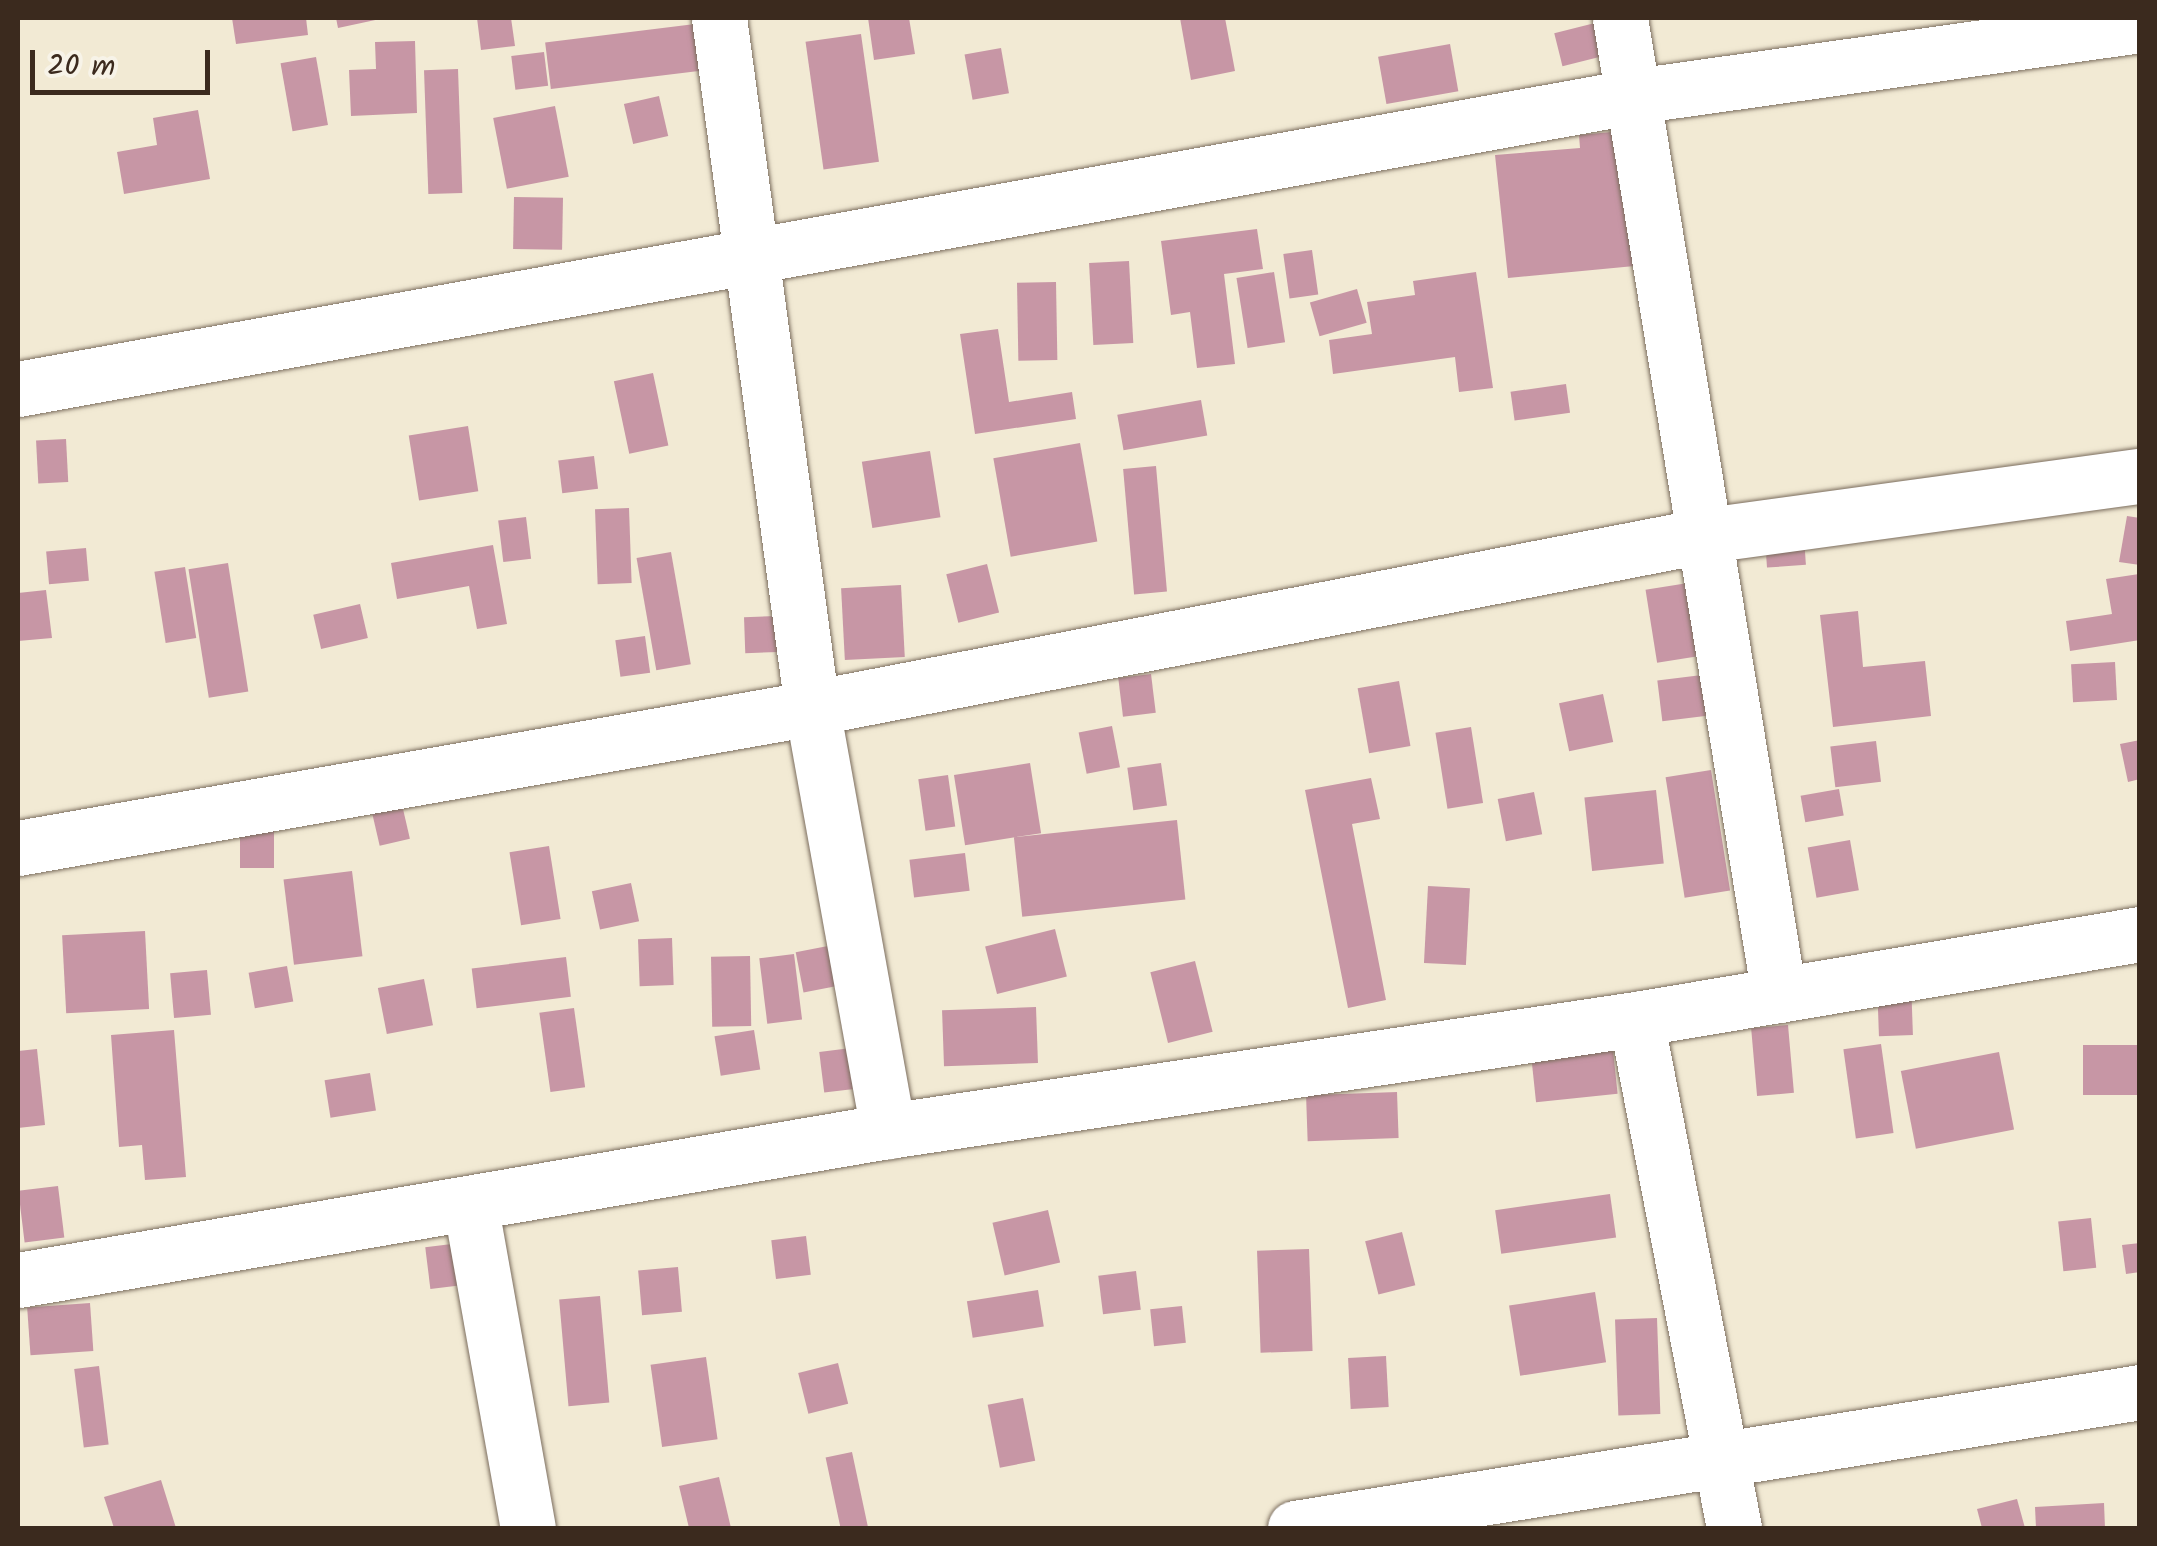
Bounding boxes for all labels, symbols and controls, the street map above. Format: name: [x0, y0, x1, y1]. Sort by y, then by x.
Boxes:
scale bar: [35, 30, 215, 92]
text: 20 m: [47, 43, 115, 91]

